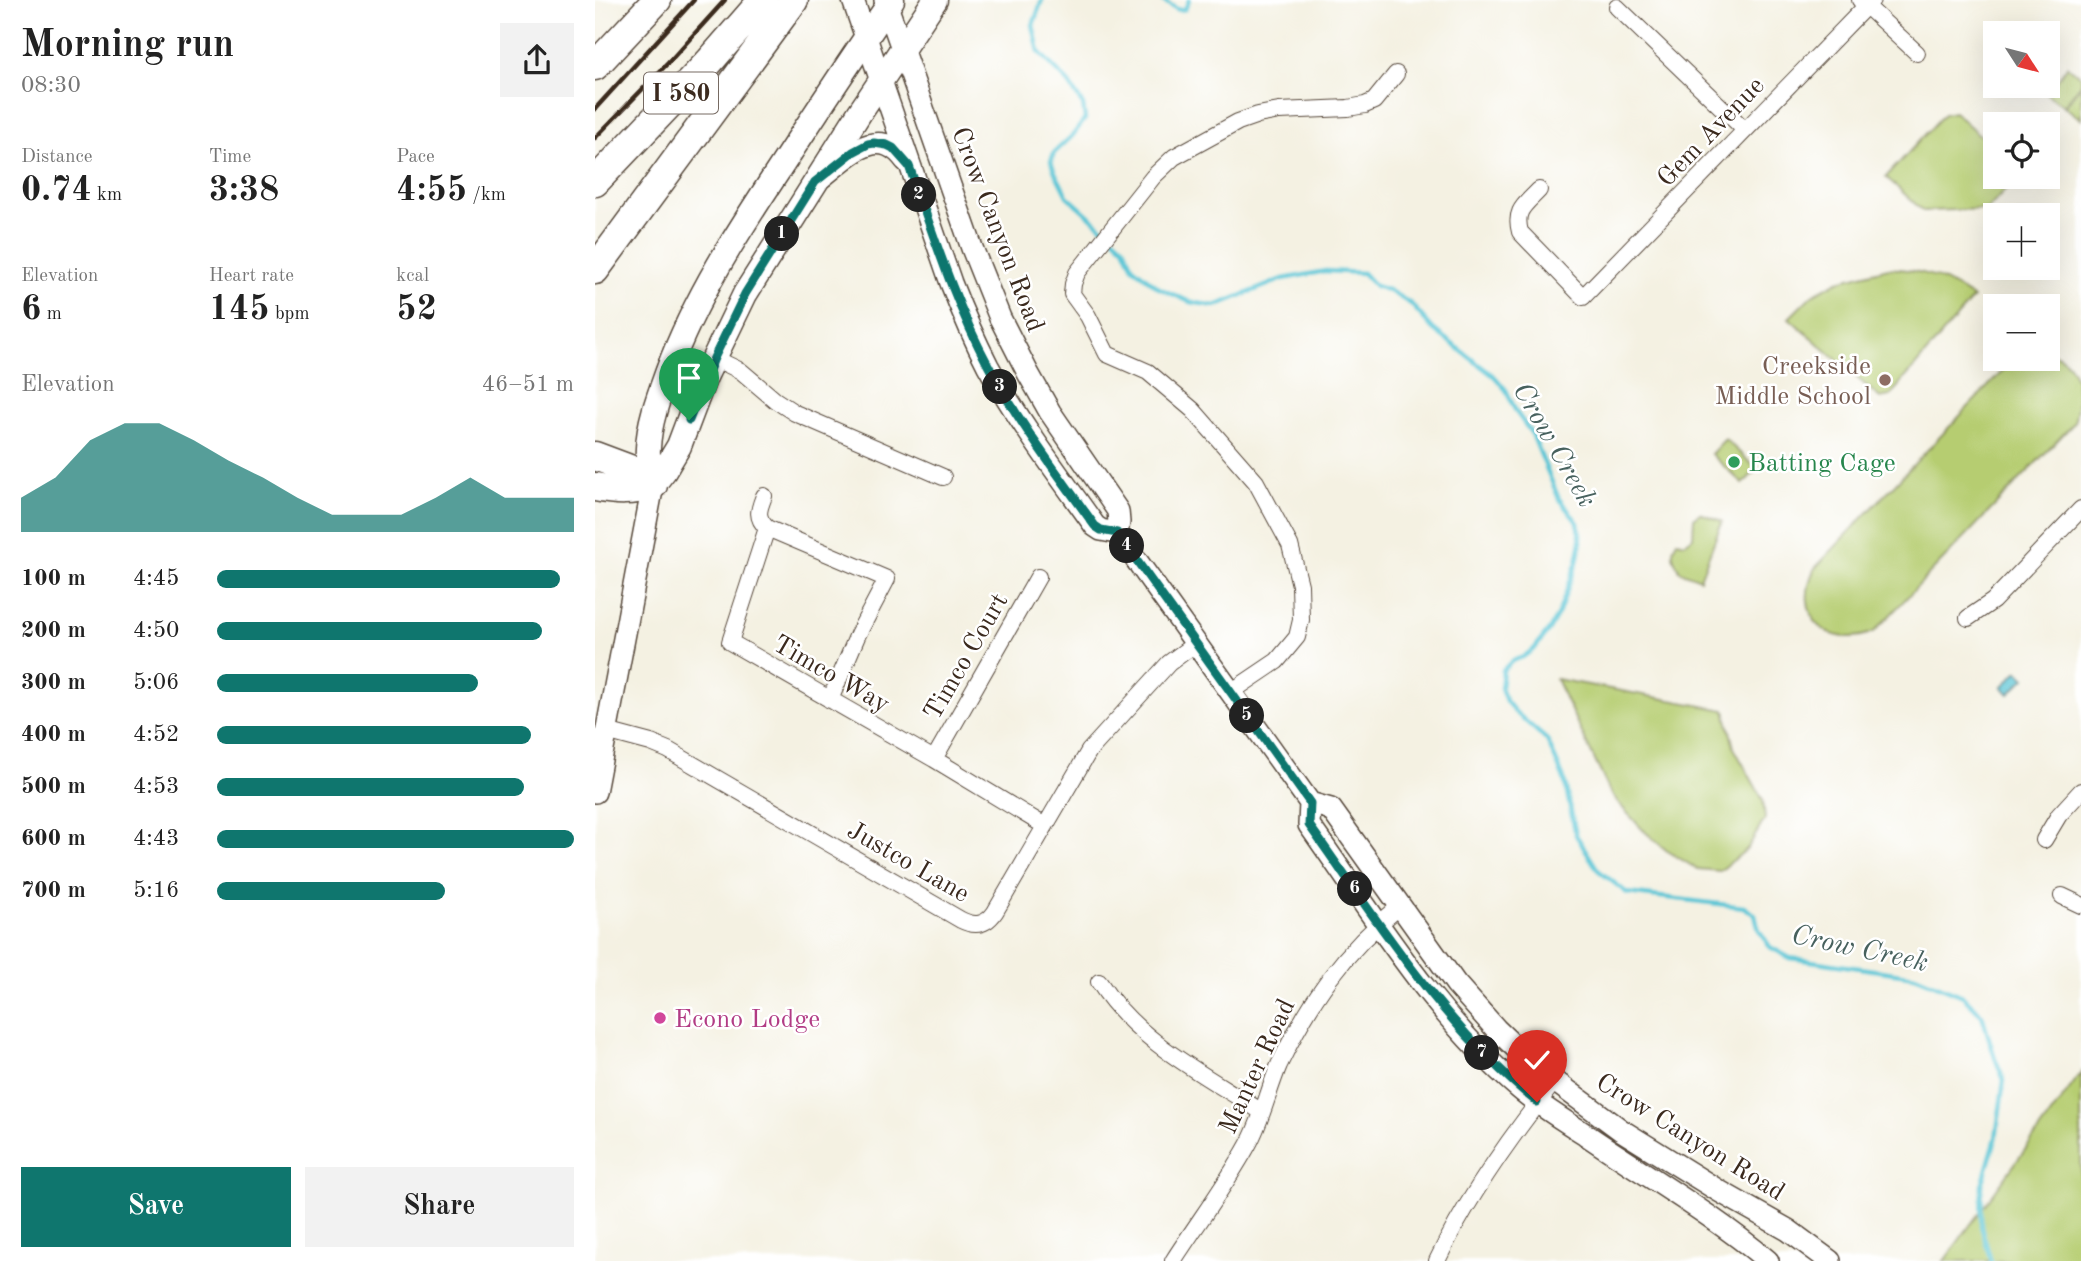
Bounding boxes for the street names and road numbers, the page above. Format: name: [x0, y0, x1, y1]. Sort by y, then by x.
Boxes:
road number: I 580: [644, 72, 718, 114]
street label: Gem Avenue: [1653, 73, 1770, 192]
street label: Crow Canyon Road: [946, 124, 1048, 336]
street label: Timco Court: [920, 589, 1013, 725]
street label: Timco Way: [768, 631, 894, 719]
street label: Justco Lane: [843, 817, 973, 908]
street label: Manter Road: [1215, 995, 1300, 1138]
street label: Crow Canyon Road: [1591, 1069, 1789, 1206]

